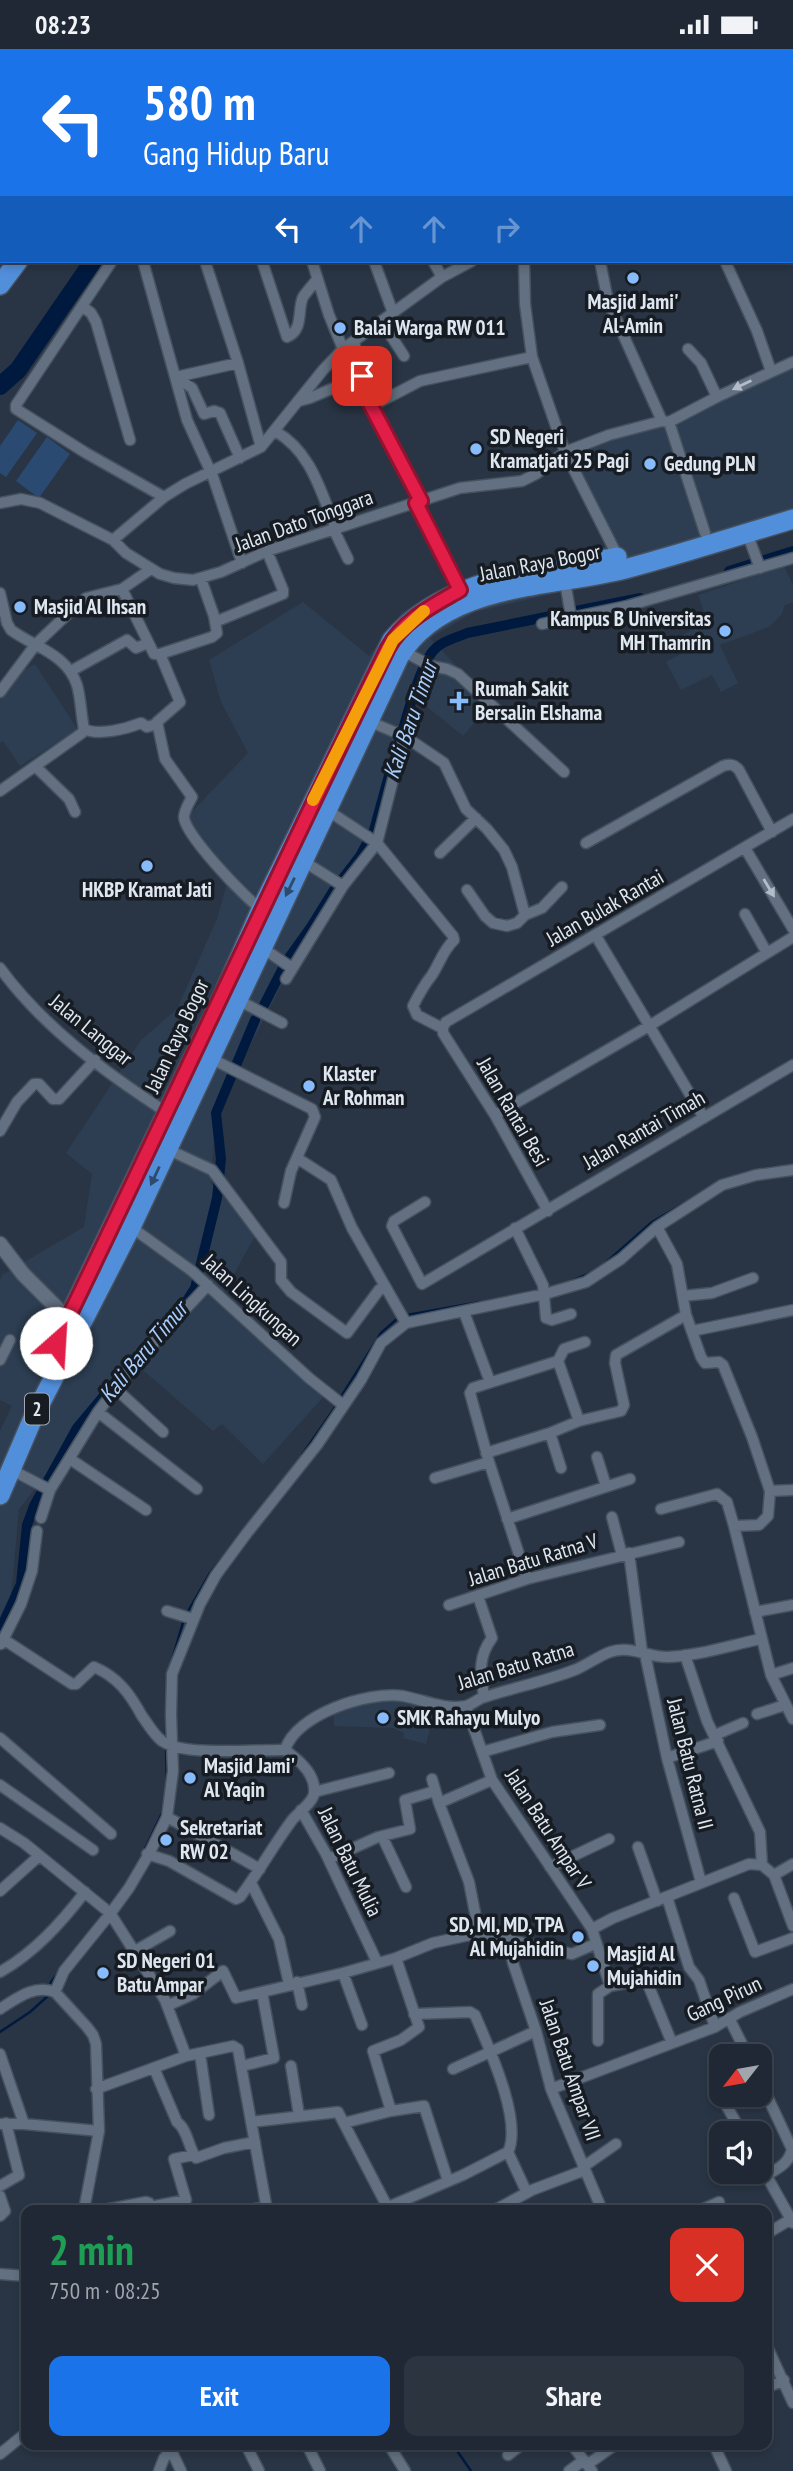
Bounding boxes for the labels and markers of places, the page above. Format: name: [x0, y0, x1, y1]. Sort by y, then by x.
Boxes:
marker: Masjid Jami' Al-Amin: [625, 270, 641, 286]
place label: Masjid Jami' Al-Amin: [587, 288, 679, 339]
place label: Balai Warga RW 011: [354, 314, 506, 341]
marker: Balai Warga RW 011: [332, 320, 348, 336]
pin: [332, 346, 392, 406]
place label: SD Negeri Kramatjati 25 Pagi: [490, 423, 629, 474]
marker: SD Negeri Kramatjati 25 Pagi: [468, 441, 484, 457]
place label: Gedung PLN: [664, 450, 756, 477]
marker: Gedung PLN: [642, 456, 658, 472]
place label: Masjid Al Ihsan: [34, 593, 146, 620]
marker: Masjid Al Ihsan: [12, 599, 28, 615]
place label: Kampus B Universitas MH Thamrin: [550, 605, 711, 656]
marker: Kampus B Universitas MH Thamrin: [717, 623, 733, 639]
place label: Rumah Sakit Bersalin Elshama: [475, 675, 603, 726]
marker: Rumah Sakit Bersalin Elshama: [449, 691, 469, 711]
marker: HKBP Kramat Jati: [139, 858, 155, 874]
place label: HKBP Kramat Jati: [82, 876, 212, 903]
place label: Klaster Ar Rohman: [322, 1060, 405, 1111]
marker: Klaster Ar Rohman: [301, 1078, 317, 1094]
place label: SMK Rahayu Mulyo: [397, 1704, 540, 1731]
marker: SMK Rahayu Mulyo: [375, 1710, 391, 1726]
place label: Masjid Jami' Al Yaqin: [203, 1752, 295, 1803]
marker: Masjid Jami' Al Yaqin: [182, 1770, 198, 1786]
place label: Sekretariat RW 02: [180, 1814, 262, 1865]
marker: Sekretariat RW 02: [158, 1832, 174, 1848]
place label: SD, MI, MD, TPA Al Mujahidin: [449, 1911, 564, 1962]
marker: SD, MI, MD, TPA Al Mujahidin: [570, 1929, 586, 1945]
place label: Masjid Al Mujahidin: [607, 1940, 681, 1991]
place label: SD Negeri 01 Batu Ampar: [117, 1947, 215, 1998]
marker: Masjid Al Mujahidin: [585, 1958, 601, 1974]
marker: SD Negeri 01 Batu Ampar: [95, 1965, 111, 1981]

